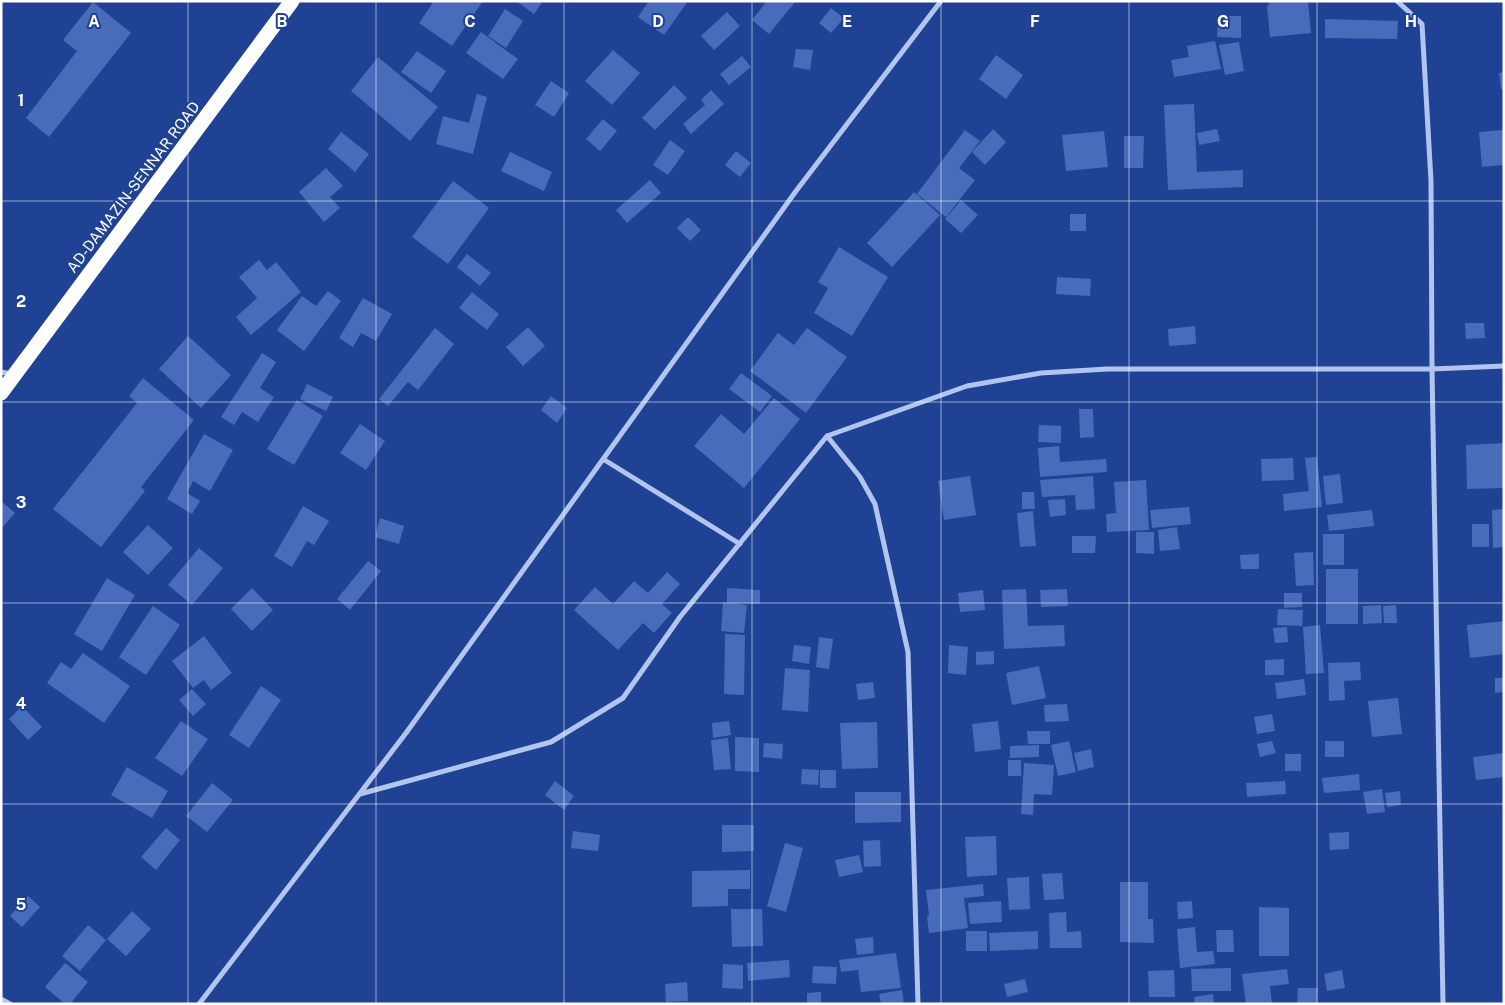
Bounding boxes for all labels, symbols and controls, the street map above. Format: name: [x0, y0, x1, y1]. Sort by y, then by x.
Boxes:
text: A: [88, 12, 100, 31]
text: B: [277, 12, 288, 31]
text: C: [464, 12, 476, 31]
text: D: [652, 12, 664, 31]
text: E: [842, 12, 852, 31]
text: F: [1030, 12, 1040, 31]
text: G: [1217, 12, 1229, 31]
text: H: [1405, 12, 1417, 31]
text: 1: [18, 91, 24, 110]
street label: AD-DAMAZIN-SENNAR ROAD: [63, 98, 203, 276]
text: 2: [16, 292, 26, 311]
text: 3: [16, 493, 26, 512]
text: 4: [16, 694, 27, 713]
text: 5: [16, 895, 27, 914]

